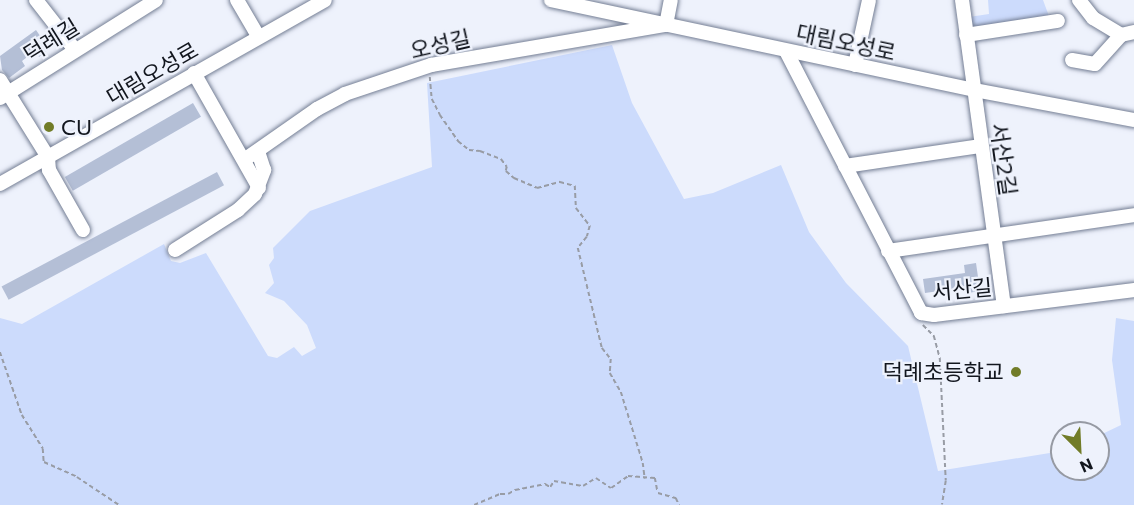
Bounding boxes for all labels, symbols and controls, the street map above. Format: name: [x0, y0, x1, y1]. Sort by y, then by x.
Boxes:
street label: 덕례길: [18, 13, 84, 67]
street label: 대림오성로: [794, 19, 898, 65]
street label: 오성길: [407, 24, 473, 64]
street label: 대림오성로: [102, 36, 202, 110]
place label: CU: [61, 114, 92, 140]
marker: CU: [42, 120, 56, 134]
street label: 서산2길: [986, 121, 1022, 197]
street label: 서산길: [931, 273, 993, 305]
place label: 덕례초등학교: [883, 359, 1004, 385]
marker: 덕례초등학교: [1009, 365, 1023, 379]
north arrow: [1050, 421, 1110, 481]
text: N: [1077, 455, 1096, 477]

